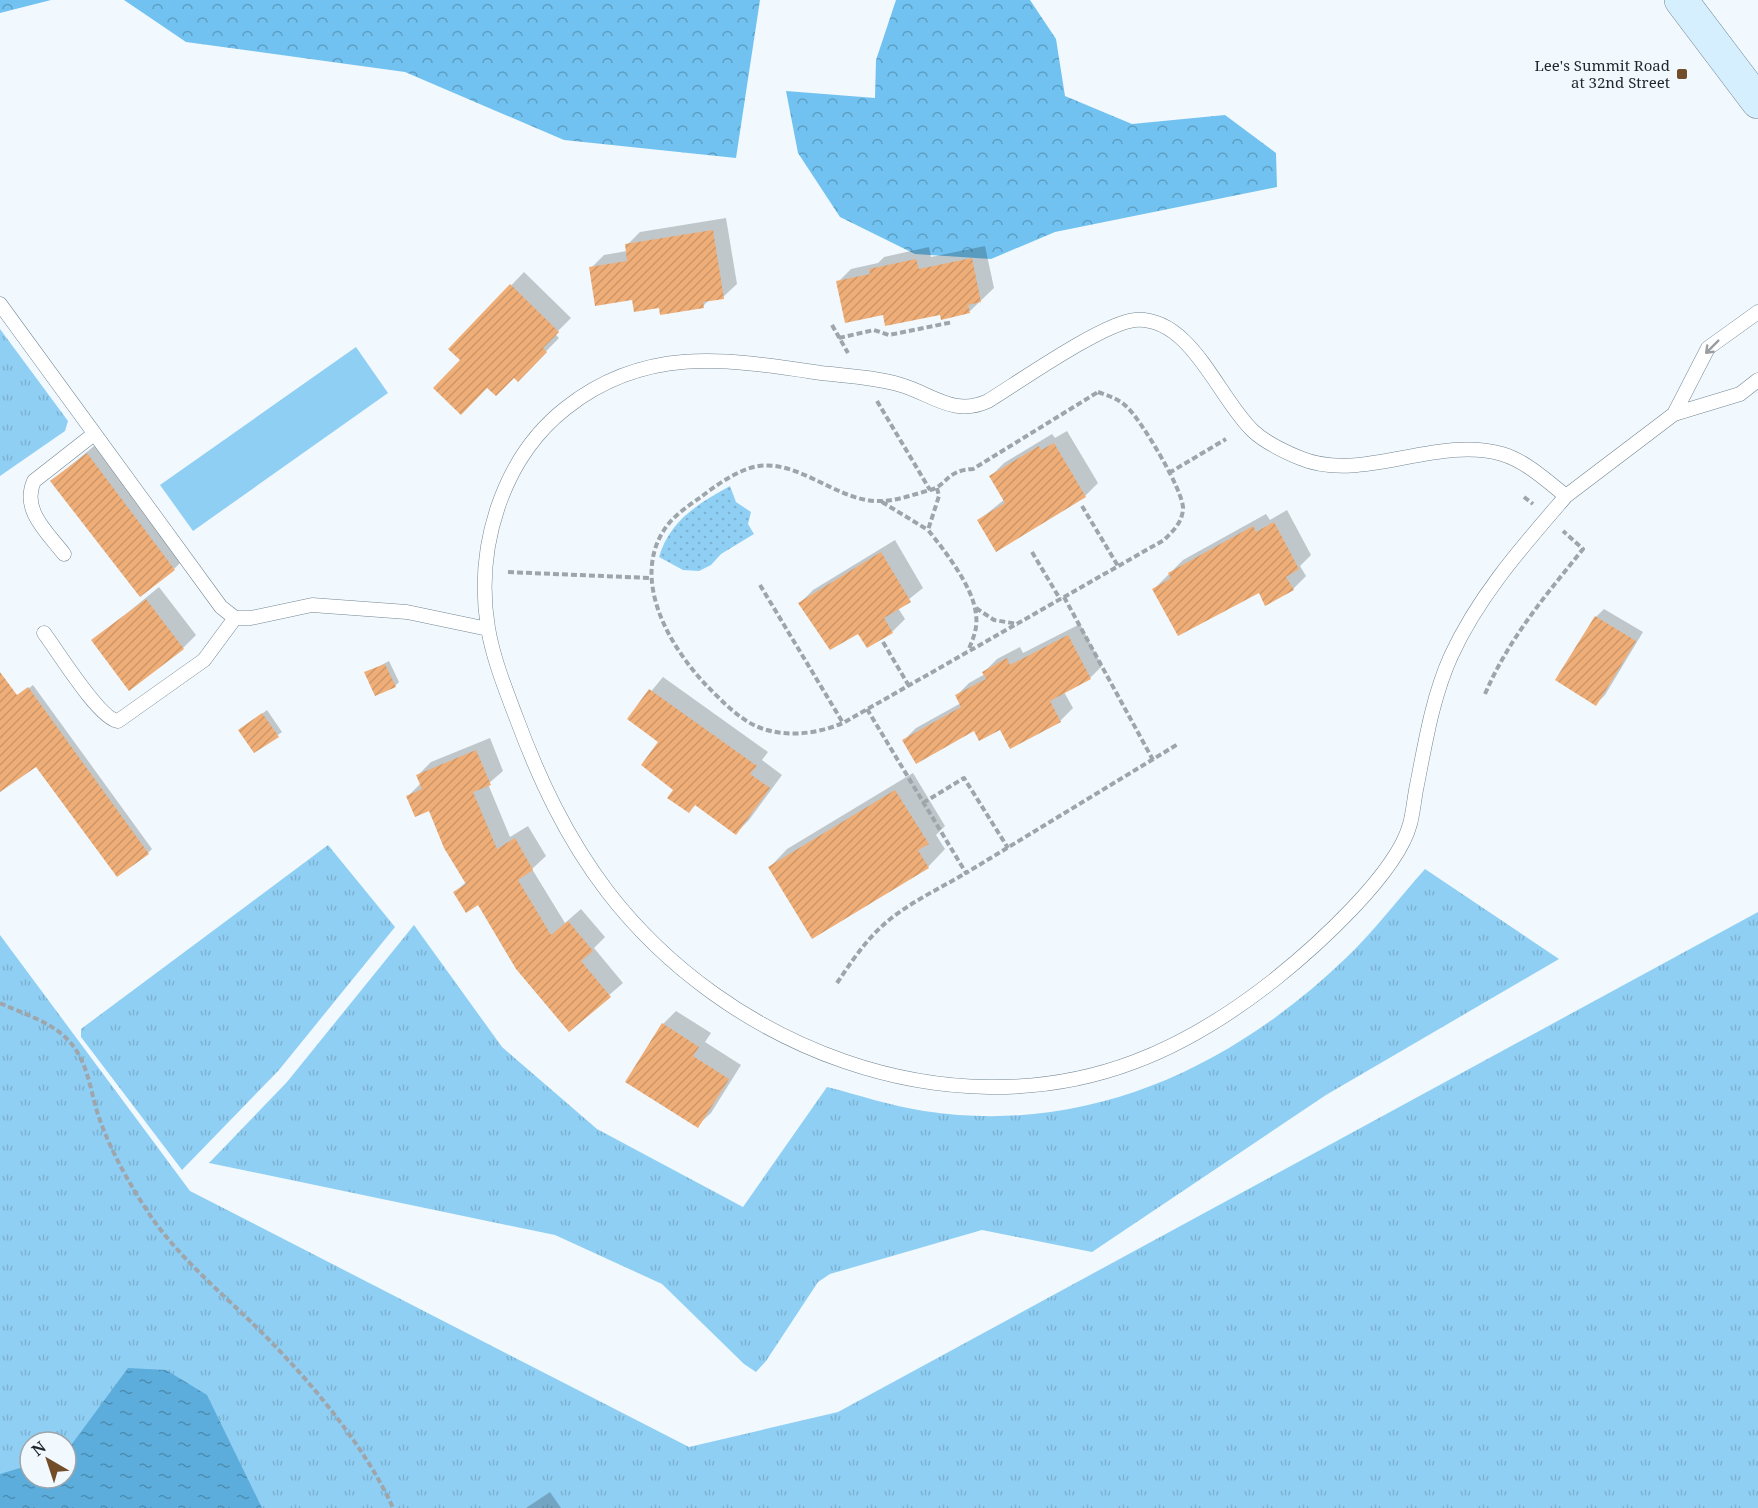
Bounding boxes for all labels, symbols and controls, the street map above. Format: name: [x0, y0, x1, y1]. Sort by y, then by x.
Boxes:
place label: Lee's Summit Road at 32nd Street: [1534, 55, 1670, 92]
marker: Lee's Summit Road at 32nd Street: [1675, 67, 1689, 81]
one-way arrow: [1704, 340, 1719, 355]
north arrow: [18, 1430, 78, 1490]
text: N: [27, 1436, 51, 1461]

